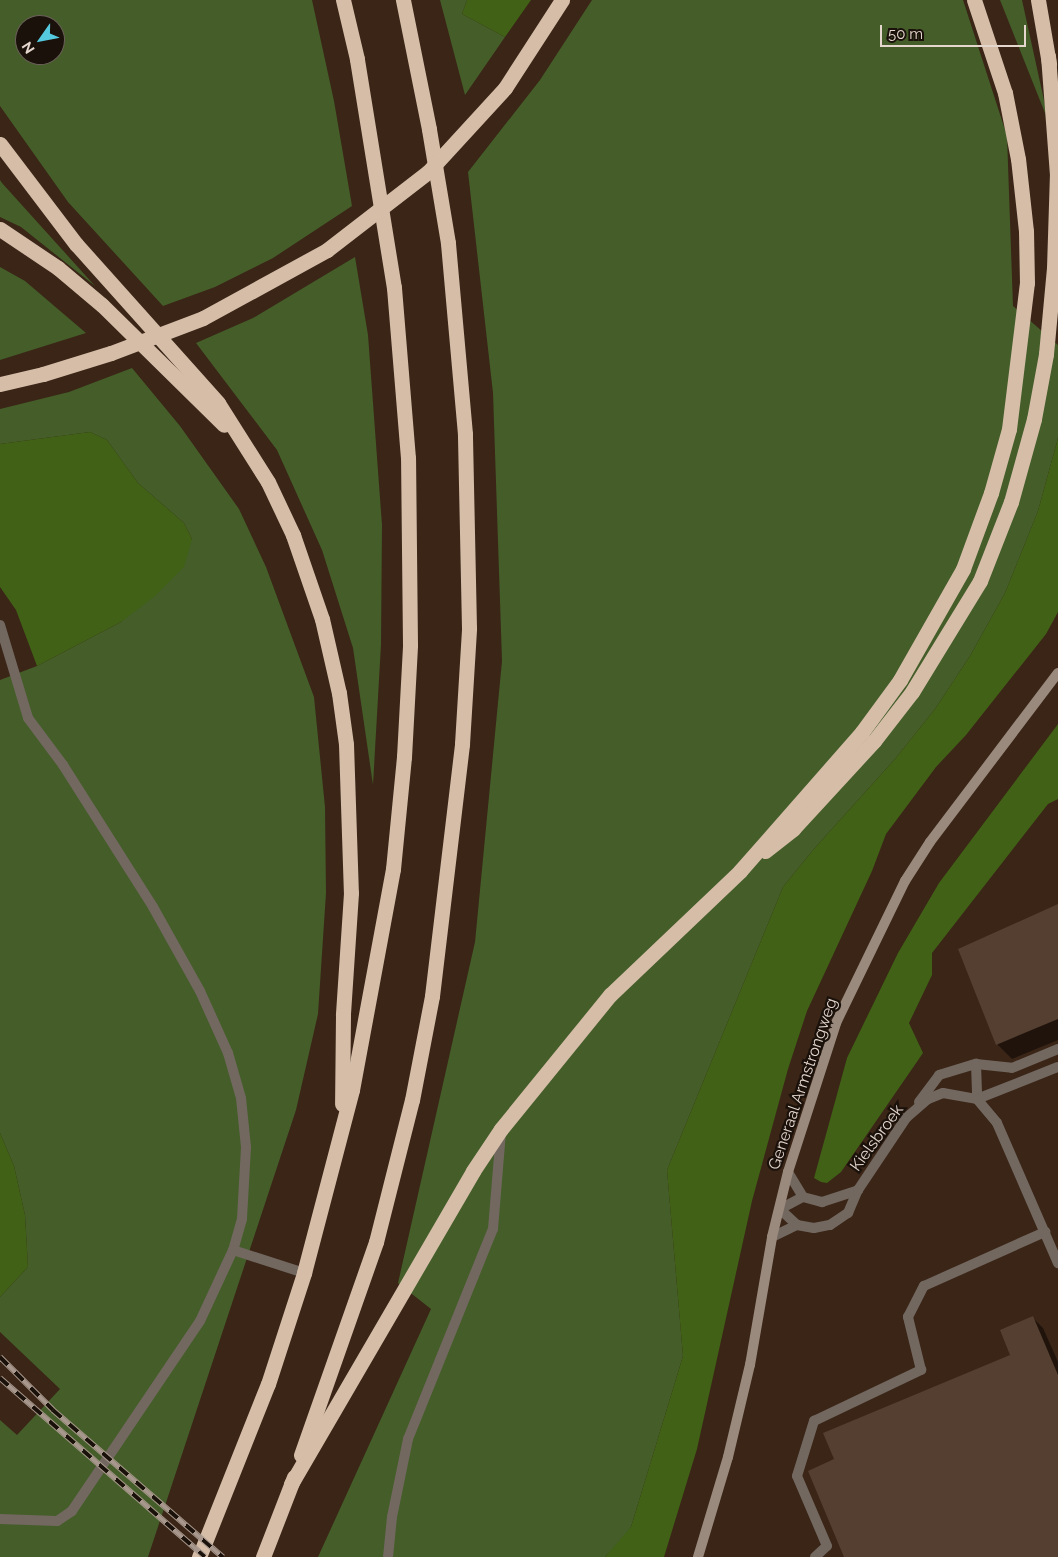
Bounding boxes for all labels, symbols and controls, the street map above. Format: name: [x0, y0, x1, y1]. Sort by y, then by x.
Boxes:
north arrow: [15, 15, 65, 65]
scale bar: [883, 15, 1029, 47]
text: 50 m: [888, 25, 923, 43]
text: N: [19, 39, 38, 56]
street label: Generaal Armstrongweg: [764, 995, 842, 1173]
street label: Kielsbroek: [846, 1101, 908, 1175]

